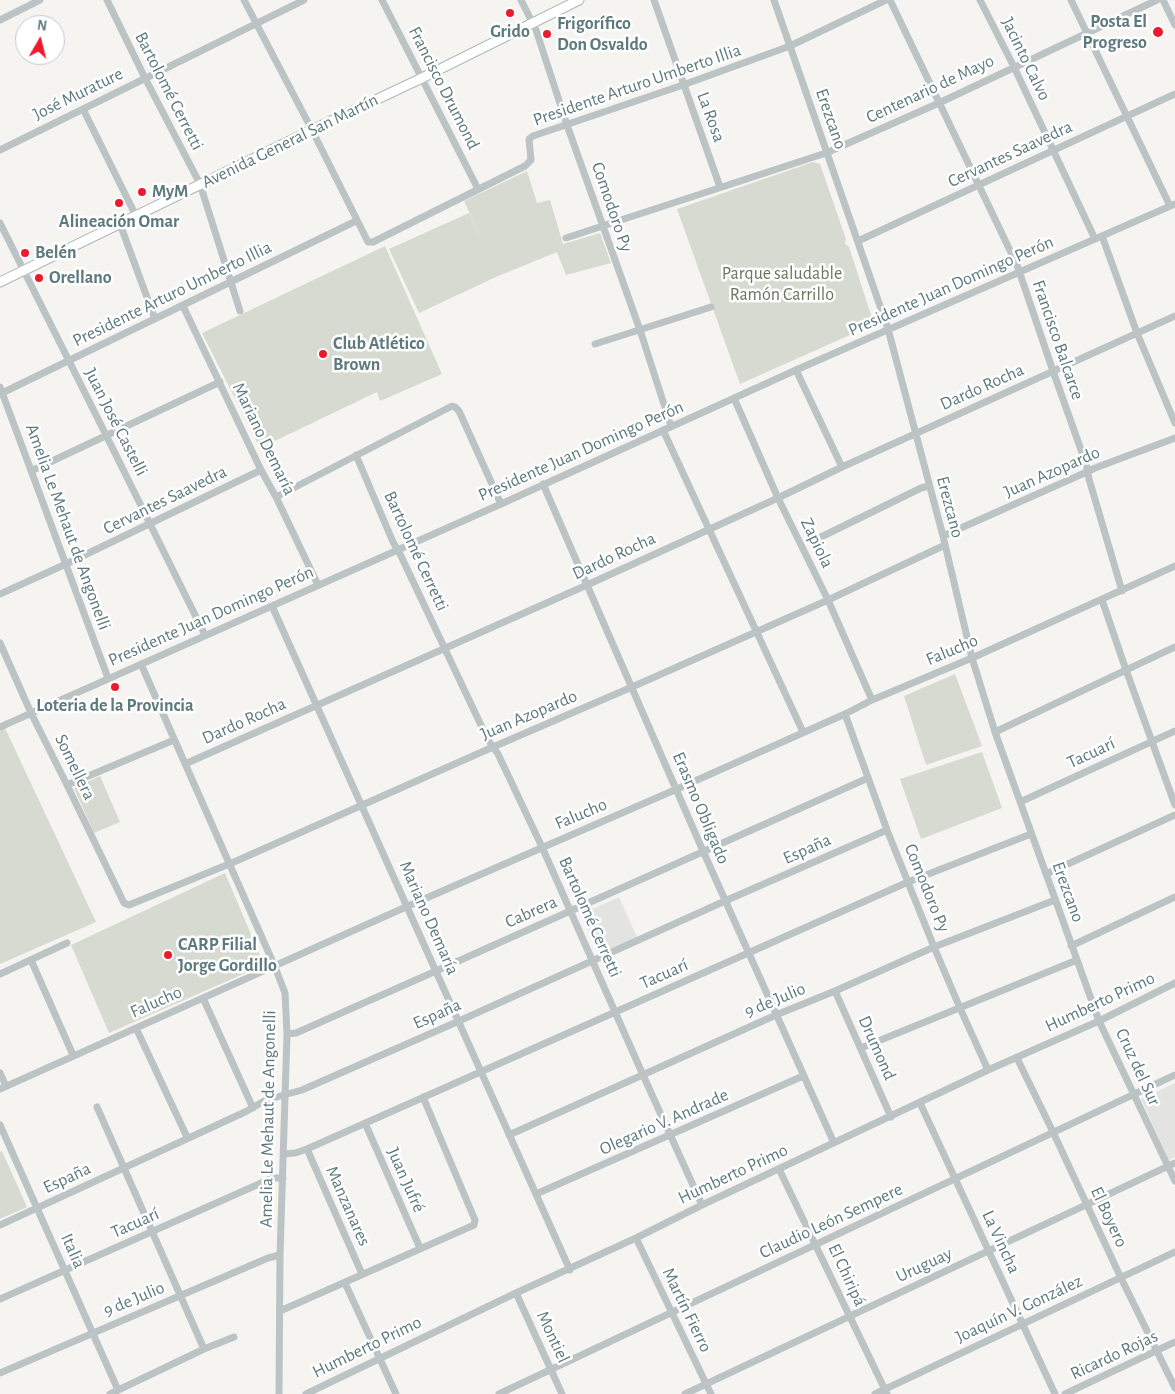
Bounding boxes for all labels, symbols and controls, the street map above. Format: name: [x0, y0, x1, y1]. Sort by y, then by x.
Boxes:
marker: Grido: [504, 7, 516, 19]
place label: Posta El Progreso: [1082, 11, 1147, 54]
place label: Frigorífico Don Osvaldo: [557, 13, 648, 56]
street label: Jacinto Calvo: [997, 14, 1055, 104]
north arrow: [15, 15, 65, 65]
text: N: [36, 19, 48, 34]
place label: Grido: [490, 21, 530, 43]
street label: Francisco Drumond: [404, 23, 484, 153]
marker: Posta El Progreso: [1151, 25, 1165, 39]
street label: Bartolomé Cerretti: [130, 28, 208, 154]
marker: Frigorífico Don Osvaldo: [541, 28, 553, 40]
street label: Presidente Arturo Umberto Illia: [530, 39, 744, 131]
street label: Centenario de Mayo: [863, 50, 997, 128]
street label: José Murature: [29, 63, 127, 125]
street label: Erezcano: [811, 86, 851, 152]
street label: Avenida General San Martín: [198, 89, 382, 193]
street label: La Rosa: [692, 89, 730, 145]
street label: Cervantes Saavedra: [944, 116, 1076, 192]
street label: Comodoro Py: [587, 159, 637, 255]
place label: MyM: [152, 181, 188, 203]
marker: MyM: [136, 186, 148, 198]
marker: Alineación Omar: [113, 197, 125, 209]
place label: Alineación Omar: [59, 211, 179, 233]
street label: Presidente Juan Domingo Perón: [845, 231, 1057, 341]
street label: Presidente Arturo Umberto Illia: [69, 236, 275, 352]
place label: Belén: [35, 242, 76, 264]
marker: Belén: [19, 247, 31, 259]
park label: Parque saludable Ramón Carrillo: [722, 263, 842, 306]
place label: Orellano: [49, 267, 112, 289]
marker: Orellano: [33, 272, 45, 284]
street label: Francisco Balcarce: [1027, 277, 1089, 403]
place label: Club Atlético Brown: [333, 333, 425, 376]
marker: Club Atlético Brown: [317, 348, 329, 360]
street label: Dardo Rocha: [937, 359, 1027, 415]
street label: Juan José Castelli: [80, 364, 152, 480]
street label: Mariano Demaría: [227, 379, 301, 499]
street label: Presidente Juan Domingo Perón: [475, 396, 687, 506]
street label: Amelia Le Mehaut de Angonelli: [21, 421, 115, 633]
street label: Juan Azopardo: [1001, 441, 1103, 503]
street label: Cervantes Saavedra: [100, 461, 230, 539]
street label: Erezcano: [931, 474, 969, 540]
street label: Bartolomé Cerretti: [379, 488, 453, 614]
street label: Zapiola: [796, 514, 838, 572]
street label: Dardo Rocha: [569, 527, 659, 585]
street label: Presidente Juan Domingo Perón: [105, 561, 317, 671]
street label: Falucho: [923, 629, 981, 671]
marker: Loteria de la Provincia: [109, 681, 121, 693]
street label: Juan Azopardo: [478, 685, 580, 745]
street label: Dardo Rocha: [199, 693, 289, 749]
place label: Loteria de la Provincia: [36, 695, 194, 717]
street label: Somellera: [50, 731, 100, 803]
street label: Tacuarí: [1064, 733, 1118, 773]
street label: Erasmo Obligado: [668, 749, 734, 867]
street label: Falucho: [552, 793, 610, 835]
street label: España: [780, 829, 834, 869]
street label: Comodoro Py: [899, 841, 955, 935]
street label: Bartolomé Cerretti: [554, 853, 626, 981]
street label: Mariano Demaría: [394, 858, 464, 978]
street label: Erezcano: [1047, 859, 1089, 925]
street label: Cabrera: [502, 891, 560, 933]
place label: CARP Filial Jorge Gordillo: [178, 934, 277, 976]
marker: CARP Filial Jorge Gordillo: [162, 949, 174, 961]
street label: Tacuarí: [637, 954, 691, 994]
street label: Humberto Primo: [1042, 967, 1158, 1037]
street label: 9 de Julio: [741, 978, 809, 1022]
street label: Falucho: [127, 981, 185, 1023]
street label: España: [410, 994, 464, 1034]
street label: Amelia Le Mehaut de Angonelli: [255, 1010, 281, 1228]
street label: Drumond: [853, 1012, 901, 1084]
street label: Cruz del Sur: [1111, 1025, 1165, 1109]
street label: Olegario V. Andrade: [596, 1084, 732, 1160]
street label: Humberto Primo: [675, 1139, 791, 1209]
street label: Juan Jufré: [382, 1144, 430, 1216]
street label: España: [40, 1158, 94, 1198]
street label: Manzanares: [321, 1163, 375, 1249]
street label: Claudio León Sempere: [756, 1178, 906, 1264]
street label: El Boyero: [1086, 1183, 1132, 1251]
street label: Tacuarí: [108, 1203, 162, 1243]
street label: La Vincha: [977, 1207, 1025, 1277]
street label: Italia: [56, 1230, 90, 1272]
street label: El Chiripá: [823, 1240, 871, 1310]
street label: Uruguay: [892, 1243, 956, 1287]
street label: Martín Fierro: [657, 1264, 717, 1356]
street label: Joaquín V. González: [952, 1270, 1086, 1348]
street label: 9 de Julio: [100, 1277, 168, 1321]
street label: Montiel: [532, 1308, 574, 1366]
street label: Humberto Primo: [309, 1311, 425, 1383]
street label: Ricardo Rojas: [1067, 1325, 1161, 1385]

